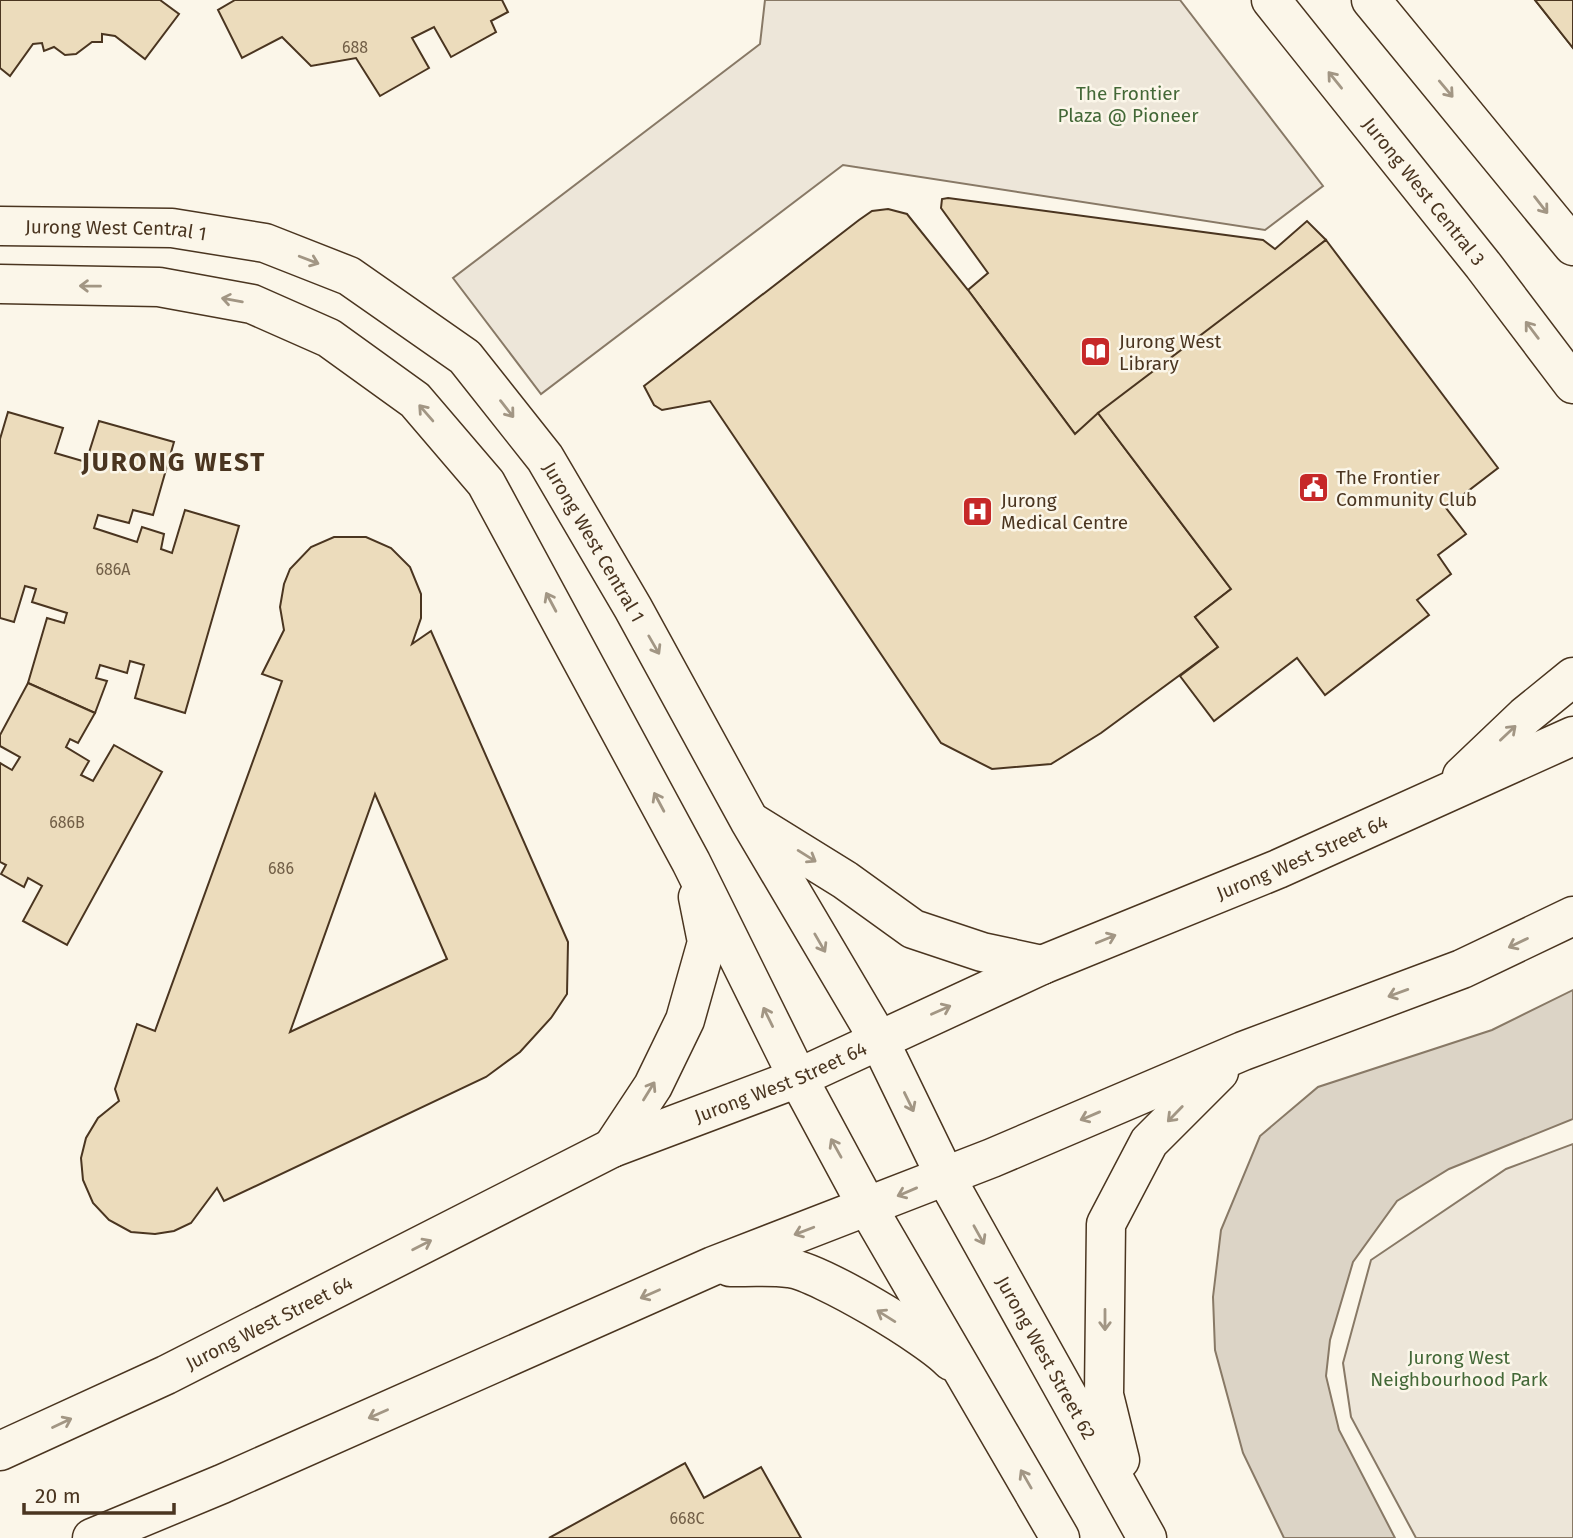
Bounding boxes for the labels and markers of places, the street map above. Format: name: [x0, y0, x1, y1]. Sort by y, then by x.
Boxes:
place label: Jurong West Library: [1119, 330, 1221, 375]
library icon: Jurong West Library: [1079, 335, 1113, 369]
place label: The Frontier Community Club: [1336, 466, 1477, 511]
public building icon: The Frontier Community Club: [1296, 471, 1330, 505]
place label: Jurong Medical Centre: [1001, 489, 1128, 534]
hospital icon: Jurong Medical Centre: [961, 494, 995, 528]

